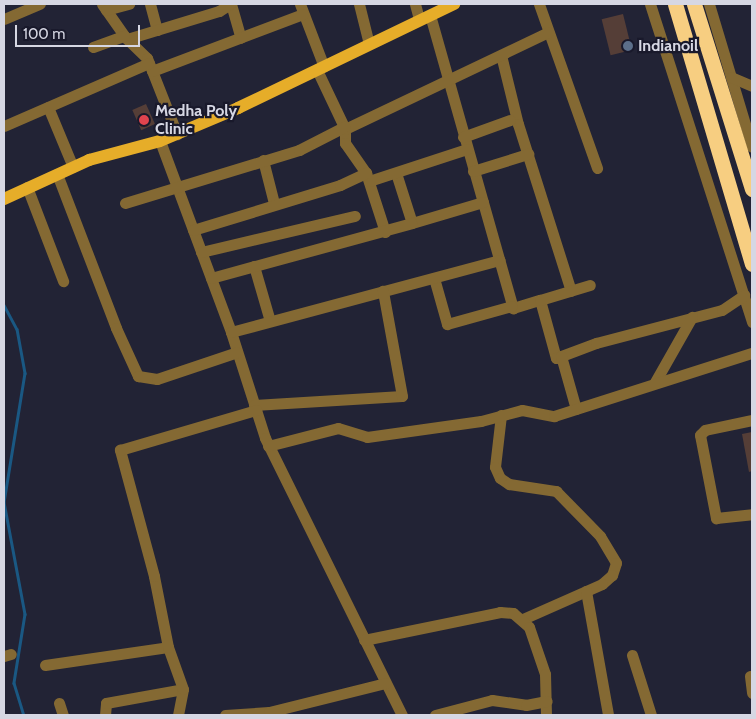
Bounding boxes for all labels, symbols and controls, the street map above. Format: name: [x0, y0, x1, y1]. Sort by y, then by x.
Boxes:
scale bar: [18, 15, 142, 47]
text: 100 m: [23, 25, 65, 43]
place label: Indianoil: [638, 36, 698, 56]
marker: Indianoil: [622, 40, 634, 52]
place label: Medha Poly Clinic: [155, 101, 237, 139]
marker: Medha Poly Clinic: [137, 113, 151, 127]

